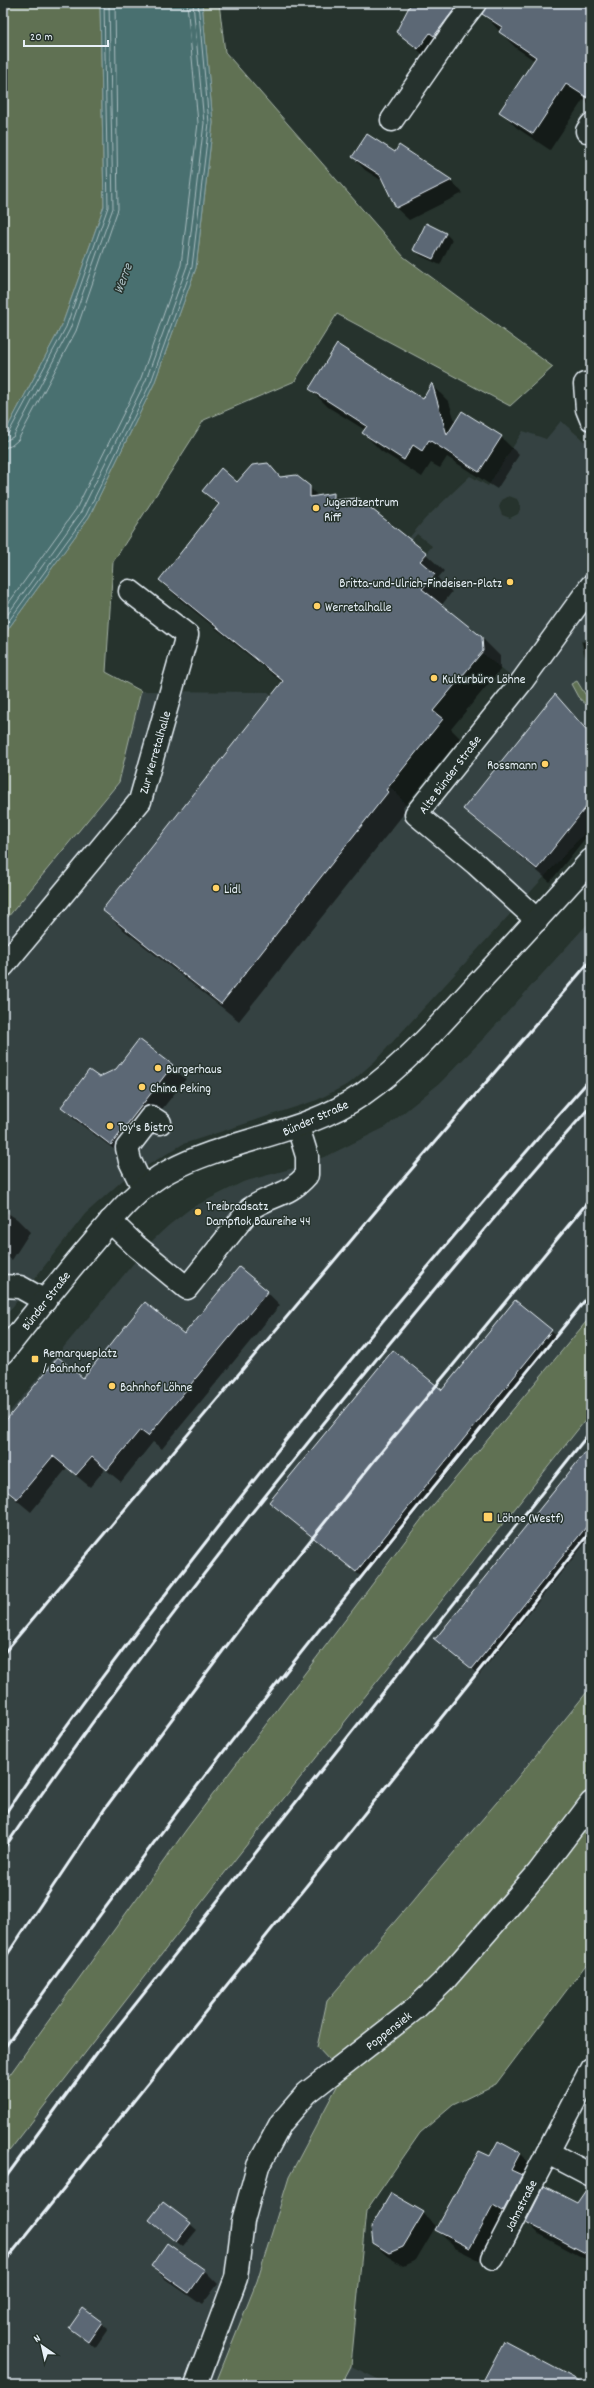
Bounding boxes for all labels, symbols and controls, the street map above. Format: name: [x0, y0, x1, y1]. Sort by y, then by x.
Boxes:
scale bar: [24, 22, 108, 48]
text: 20 m: [30, 29, 53, 46]
water label: Werre: [109, 260, 139, 297]
place label: Jugendzentrum Riff: [324, 494, 399, 528]
marker: Jugendzentrum Riff: [311, 503, 321, 513]
place label: Britta-und-Ulrich-Findeisen-Platz: [339, 575, 502, 594]
marker: Britta-und-Ulrich-Findeisen-Platz: [505, 577, 515, 587]
place label: Werretalhalle: [325, 599, 392, 618]
marker: Werretalhalle: [312, 601, 322, 611]
place label: Kulturbüro Löhne: [442, 671, 526, 690]
marker: Kulturbüro Löhne: [429, 673, 439, 683]
street label: Zur Werretalhalle: [135, 709, 177, 796]
street label: Alte Bünder Straße: [415, 732, 487, 819]
place label: Rossmann: [487, 757, 537, 776]
marker: Rossmann: [540, 759, 550, 769]
place label: Lidl: [224, 881, 241, 900]
marker: Lidl: [211, 883, 221, 893]
place label: Burgerhaus: [166, 1061, 222, 1080]
marker: Burgerhaus: [153, 1063, 163, 1073]
place label: China Peking: [150, 1080, 211, 1099]
marker: China Peking: [137, 1082, 147, 1092]
street label: Bünder Straße: [280, 1096, 352, 1142]
place label: Toy's Bistro: [118, 1119, 174, 1138]
marker: Toy's Bistro: [105, 1121, 115, 1131]
place label: Treibradsatz Dampflok Baureihe 44: [206, 1198, 311, 1232]
marker: Treibradsatz Dampflok Baureihe 44: [193, 1207, 203, 1217]
street label: Bünder Straße: [18, 1268, 76, 1335]
place label: Remarqueplatz / Bahnhof: [43, 1345, 117, 1379]
marker: Remarqueplatz / Bahnhof: [30, 1354, 40, 1364]
place label: Bahnhof Löhne: [120, 1379, 193, 1398]
marker: Bahnhof Löhne: [107, 1381, 117, 1391]
place label: Löhne (Westf): [497, 1510, 563, 1529]
marker: Löhne (Westf): [482, 1511, 494, 1523]
street label: Poppensiek: [362, 2008, 417, 2056]
street label: Jahnstraße: [501, 2177, 544, 2235]
north arrow: [22, 2326, 62, 2366]
text: N: [31, 2331, 45, 2348]

